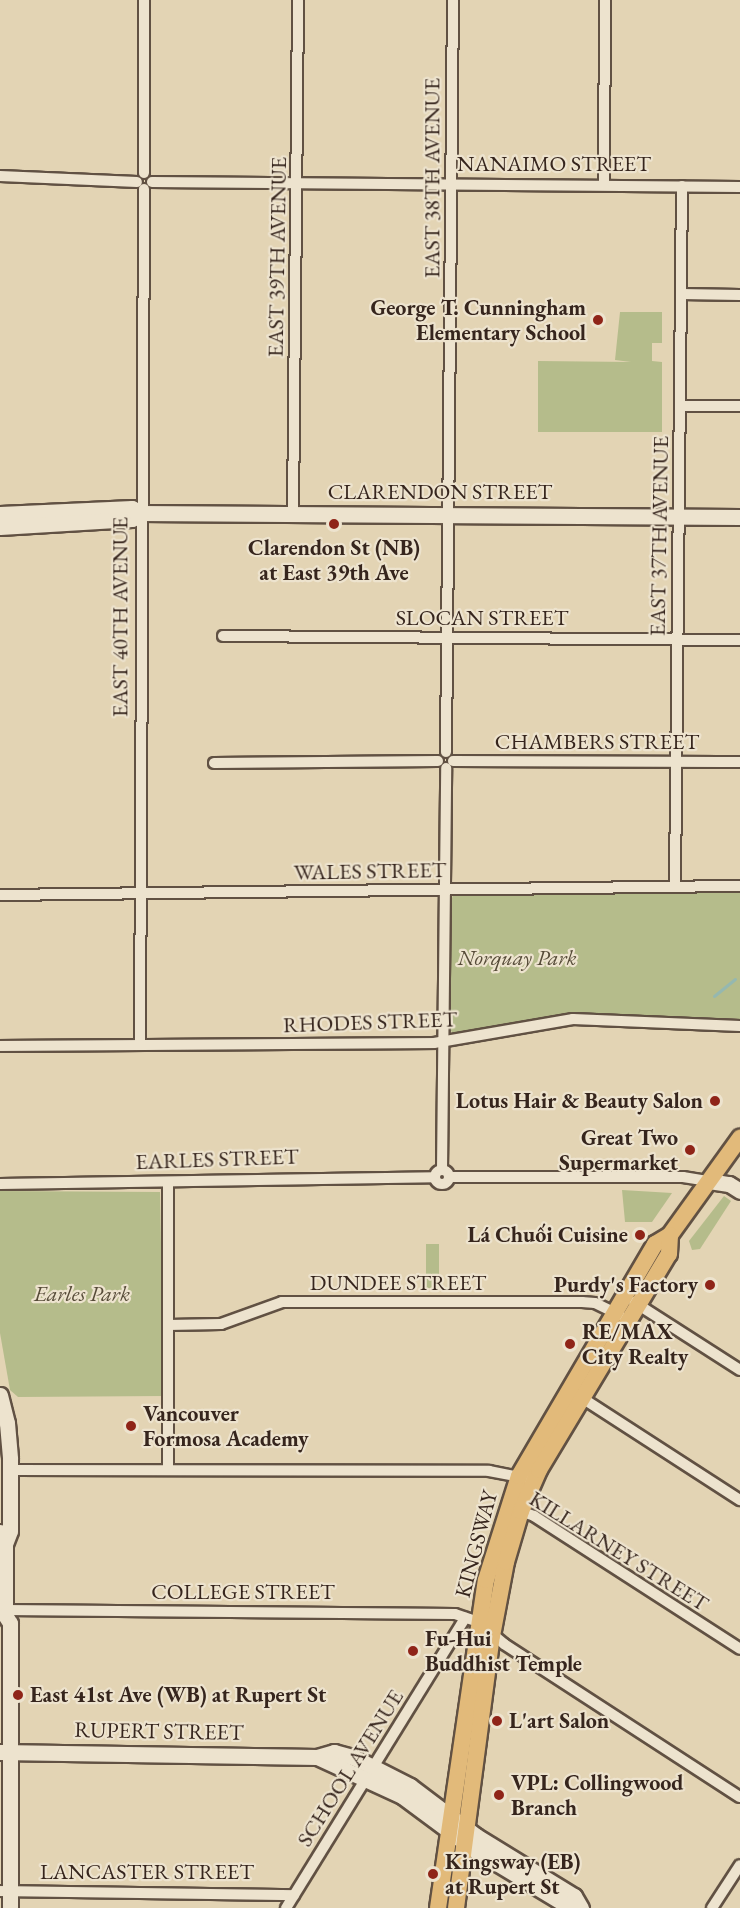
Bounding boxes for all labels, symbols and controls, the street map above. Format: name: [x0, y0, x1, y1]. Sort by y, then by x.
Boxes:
street label: EAST 38TH AVENUE: [419, 78, 445, 278]
street label: NANAIMO STREET: [457, 151, 651, 177]
street label: EAST 39TH AVENUE: [262, 157, 292, 357]
place label: George T. Cunningham Elementary School: [370, 294, 586, 346]
marker: George T. Cunningham Elementary School: [591, 313, 605, 327]
street label: EAST 37TH AVENUE: [644, 436, 674, 636]
street label: CLARENDON STREET: [328, 479, 552, 505]
street label: EAST 40TH AVENUE: [107, 517, 133, 717]
marker: Clarendon St (NB) at East 39th Ave: [327, 517, 341, 531]
place label: Clarendon St (NB) at East 39th Ave: [248, 534, 420, 586]
street label: SLOCAN STREET: [396, 605, 568, 631]
street label: CHAMBERS STREET: [495, 729, 699, 755]
street label: WALES STREET: [293, 856, 447, 886]
park label: Norquay Park: [457, 945, 577, 971]
street label: RHODES STREET: [283, 1006, 457, 1038]
place label: Lotus Hair & Beauty Salon: [456, 1088, 703, 1114]
marker: Lotus Hair & Beauty Salon: [708, 1094, 722, 1108]
place label: Great Two Supermarket: [559, 1124, 678, 1176]
street label: EARLES STREET: [135, 1143, 299, 1175]
marker: Great Two Supermarket: [683, 1143, 697, 1157]
place label: Lá Chuối Cuisine: [467, 1222, 628, 1248]
marker: Lá Chuối Cuisine: [633, 1228, 647, 1242]
street label: DUNDEE STREET: [310, 1270, 486, 1296]
place label: Purdy's Factory: [554, 1272, 698, 1298]
marker: Purdy's Factory: [703, 1278, 717, 1292]
park label: Earles Park: [34, 1281, 130, 1307]
place label: RE/MAX City Realty: [582, 1318, 688, 1370]
marker: RE/MAX City Realty: [563, 1337, 577, 1351]
place label: Vancouver Formosa Academy: [143, 1400, 309, 1452]
marker: Vancouver Formosa Academy: [124, 1419, 138, 1433]
street label: KILLARNEY STREET: [525, 1485, 713, 1617]
street label: KINGSWAY: [449, 1488, 503, 1600]
street label: COLLEGE STREET: [151, 1579, 335, 1605]
place label: Fu-Hui Buddhist Temple: [425, 1625, 582, 1676]
marker: Fu-Hui Buddhist Temple: [406, 1644, 420, 1658]
place label: East 41st Ave (WB) at Rupert St: [30, 1682, 326, 1708]
street label: SCHOOL AVENUE: [291, 1685, 409, 1851]
marker: East 41st Ave (WB) at Rupert St: [11, 1688, 25, 1702]
place label: L'art Salon: [509, 1708, 609, 1734]
marker: L'art Salon: [490, 1714, 504, 1728]
street label: RUPERT STREET: [74, 1716, 244, 1746]
place label: VPL: Collingwood Branch: [511, 1769, 683, 1820]
marker: VPL: Collingwood Branch: [492, 1788, 506, 1802]
place label: Kingsway (EB) at Rupert St: [445, 1848, 580, 1900]
street label: LANCASTER STREET: [40, 1859, 254, 1885]
marker: Kingsway (EB) at Rupert St: [426, 1867, 440, 1881]

